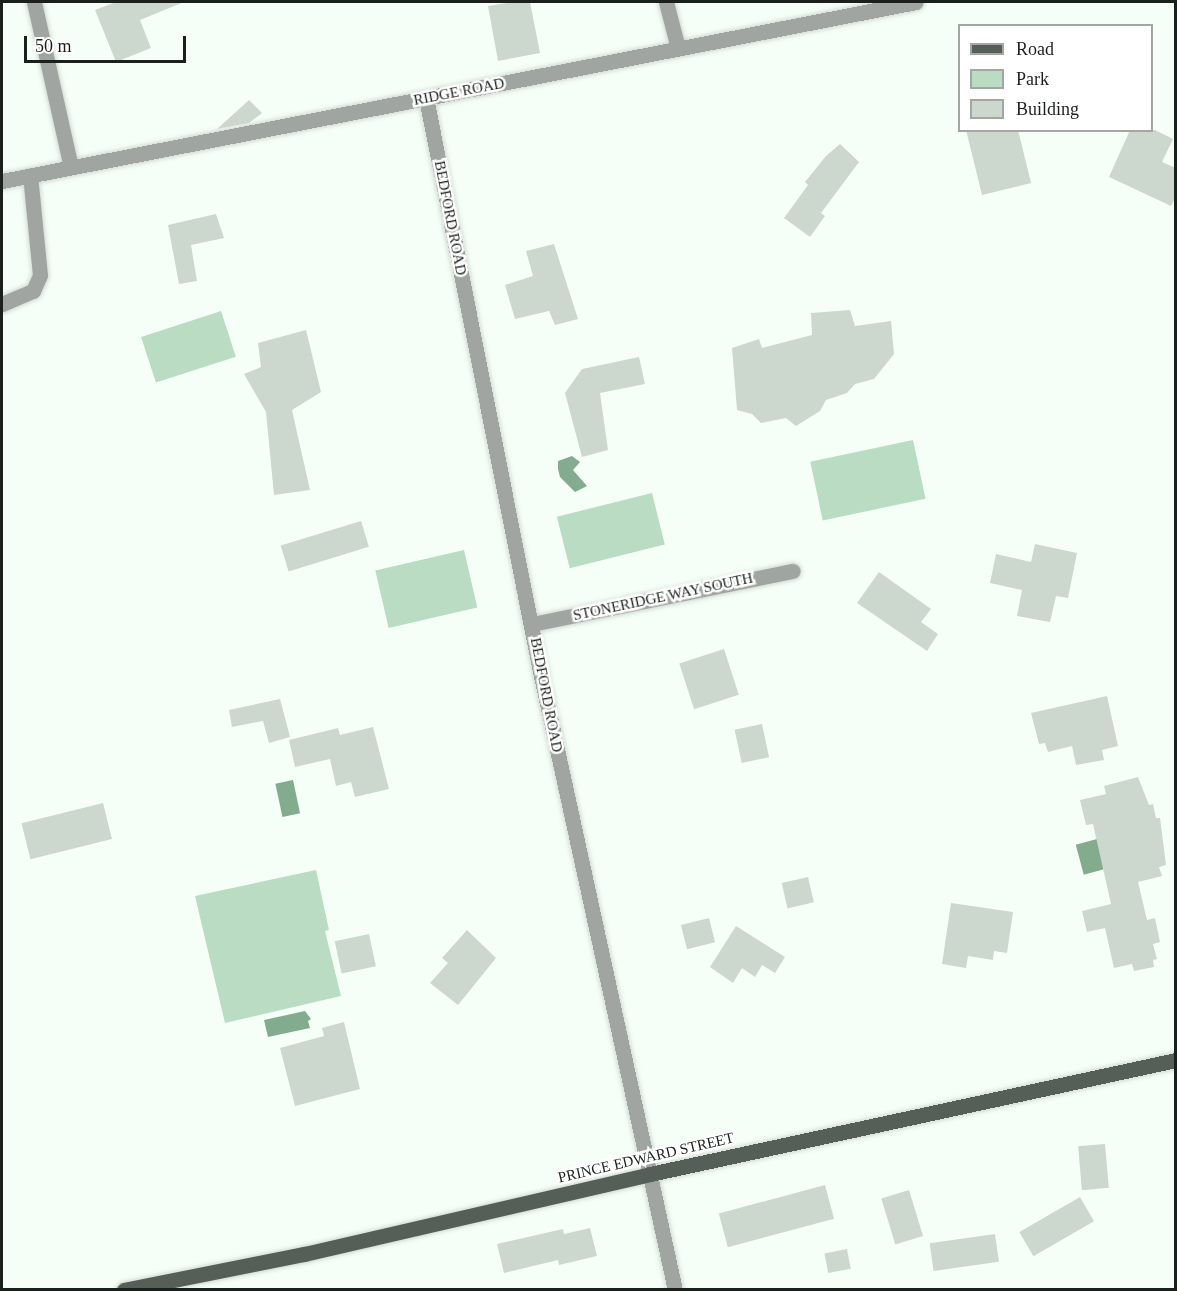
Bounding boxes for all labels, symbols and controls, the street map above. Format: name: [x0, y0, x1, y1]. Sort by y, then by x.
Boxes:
scale bar: [27, 24, 189, 62]
legend: [958, 24, 1153, 132]
text: 50 m: [35, 36, 72, 56]
text: Road: [1016, 39, 1054, 59]
text: Park: [1016, 69, 1049, 89]
street label: RIDGE ROAD: [412, 74, 506, 110]
text: Building: [1016, 99, 1079, 119]
street label: BEDFORD ROAD: [430, 159, 470, 277]
street label: STONERIDGE WAY SOUTH: [571, 569, 755, 625]
street label: BEDFORD ROAD: [526, 636, 566, 754]
street label: PRINCE EDWARD STREET: [556, 1129, 736, 1187]

